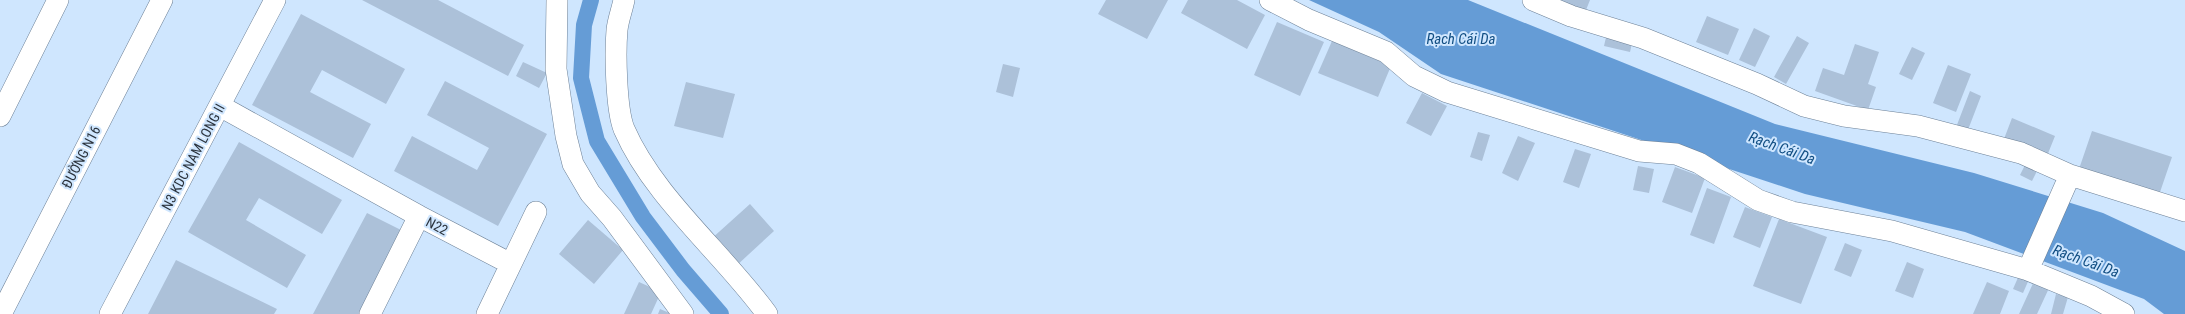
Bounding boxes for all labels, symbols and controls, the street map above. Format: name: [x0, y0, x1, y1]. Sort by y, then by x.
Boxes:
water label: Rạch Cái Da: [1426, 30, 1496, 48]
street label: N3 KDC NAM LONG II: [158, 101, 228, 213]
street label: ĐƯỜNG N16: [58, 123, 104, 191]
water label: Rạch Cái Da: [1746, 128, 1818, 168]
street label: N22: [423, 214, 451, 238]
water label: Rạch Cái Da: [2050, 241, 2122, 281]

